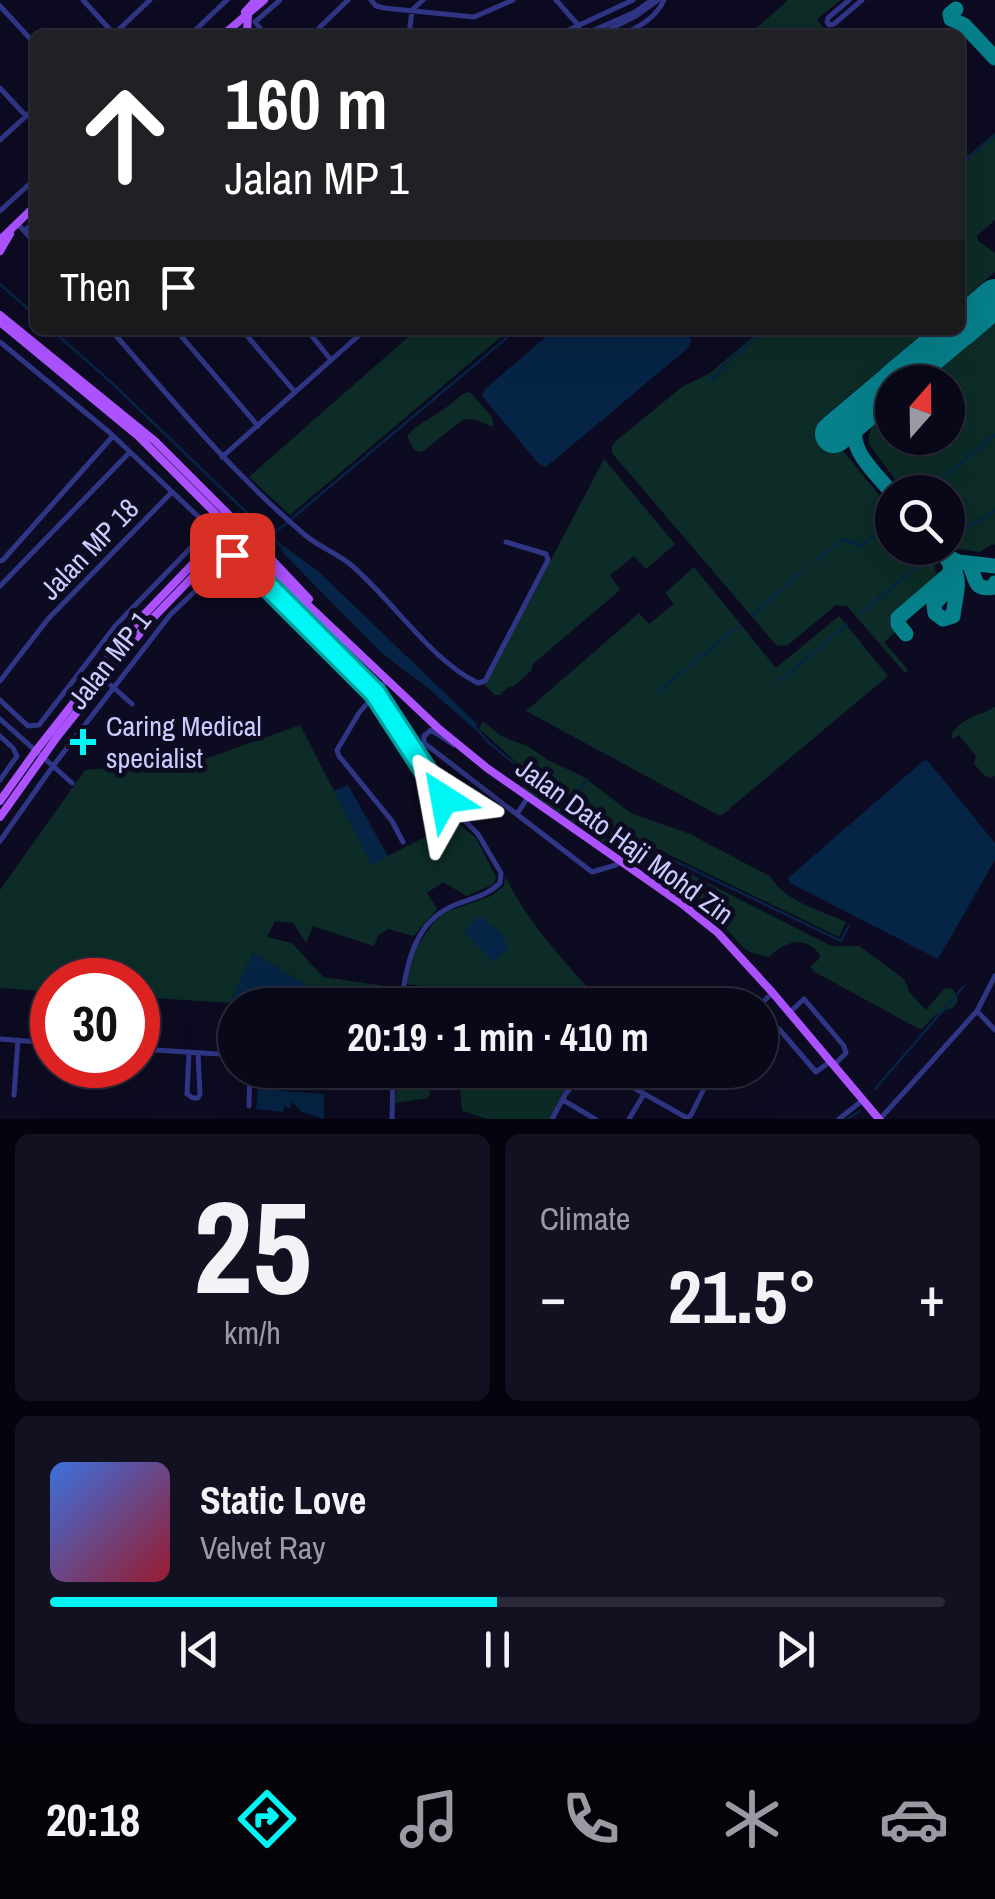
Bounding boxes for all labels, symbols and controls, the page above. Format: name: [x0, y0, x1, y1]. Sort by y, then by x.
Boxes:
text: 160 m: [225, 57, 388, 151]
icon: ahead: [60, 70, 190, 200]
text: Jalan MP 1: [225, 147, 409, 208]
icon: arrive: [151, 260, 206, 315]
text: Then: [60, 262, 131, 313]
north arrow: [875, 365, 965, 455]
map controls: [875, 365, 965, 565]
button: search: [875, 475, 965, 565]
street label: Jalan MP 18: [31, 490, 147, 608]
pin: [190, 513, 275, 598]
icon: arrive: [205, 528, 260, 583]
street label: Jalan MP 1: [59, 603, 159, 717]
place label: Caring Medical specialist: [106, 707, 262, 777]
marker: Caring Medical specialist: [70, 729, 96, 755]
position arrow: [392, 747, 496, 851]
street label: Jalan Dato Haji Mohd Zin: [509, 749, 741, 933]
speed limit sign: 30: [30, 958, 160, 1088]
text: 20:19 · 1 min · 410 m: [347, 1012, 649, 1063]
text: 25: [193, 1158, 312, 1334]
text: Climate: [540, 1197, 630, 1240]
text: 21.5°: [668, 1245, 817, 1346]
text: −: [540, 1259, 566, 1333]
text: +: [919, 1259, 945, 1333]
text: km/h: [224, 1311, 281, 1354]
text: Static Love: [200, 1475, 366, 1526]
text: Velvet Ray: [200, 1526, 325, 1569]
icon: previous: [172, 1622, 227, 1677]
icon: pause: [470, 1622, 525, 1677]
icon: next: [768, 1622, 823, 1677]
icon: directions: [232, 1784, 302, 1854]
icon: music: [394, 1784, 464, 1854]
icon: phone: [556, 1784, 626, 1854]
icon: climate: [717, 1784, 787, 1854]
icon: car: [879, 1784, 949, 1854]
text: 20:18: [46, 1789, 140, 1850]

